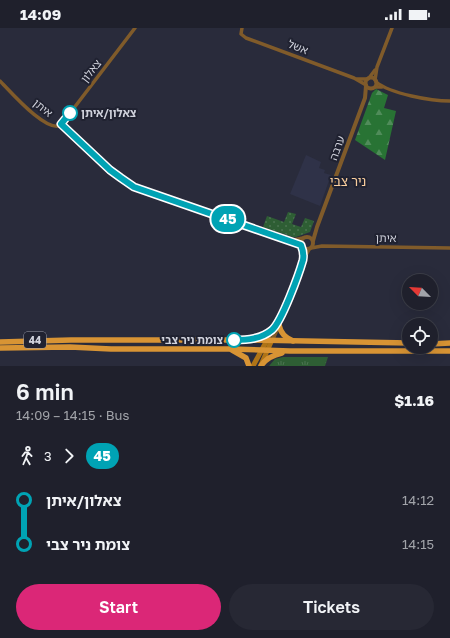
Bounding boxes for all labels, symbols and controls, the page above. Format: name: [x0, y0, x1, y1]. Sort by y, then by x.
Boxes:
text: 14:09: [20, 5, 61, 23]
street label: אשל: [286, 37, 310, 56]
street label: צאלון: [78, 57, 104, 85]
street label: איתן: [31, 96, 56, 119]
marker: צאלון/איתן: [62, 105, 78, 121]
place label: צאלון/איתן: [81, 106, 137, 119]
street label: ערבה: [326, 134, 347, 162]
district label: ניר צבי: [330, 173, 366, 189]
line badge: 45: [210, 206, 246, 232]
text: 45: [219, 210, 237, 227]
street label: איתן: [375, 231, 397, 244]
north arrow: [402, 274, 438, 310]
map controls: [402, 274, 438, 354]
button: locate: [402, 318, 438, 354]
road number: 44: [24, 332, 46, 348]
marker: צומת ניר צבי: [226, 332, 242, 348]
place label: צומת ניר צבי: [161, 333, 223, 346]
text: 6 min: [16, 378, 74, 405]
text: $1.16: [394, 391, 434, 409]
text: 14:09 – 14:15 · Bus: [16, 407, 129, 423]
icon: walk: [16, 445, 38, 467]
icon: forward: [58, 445, 80, 467]
text: 45: [94, 447, 111, 464]
text: 3: [44, 448, 52, 464]
text: צאלון/איתן: [46, 491, 122, 509]
text: 14:12: [402, 492, 434, 508]
text: צומת ניר צבי: [46, 535, 130, 553]
text: 14:15: [402, 536, 434, 552]
button: Start: [16, 584, 221, 630]
button: Tickets: [229, 584, 434, 630]

